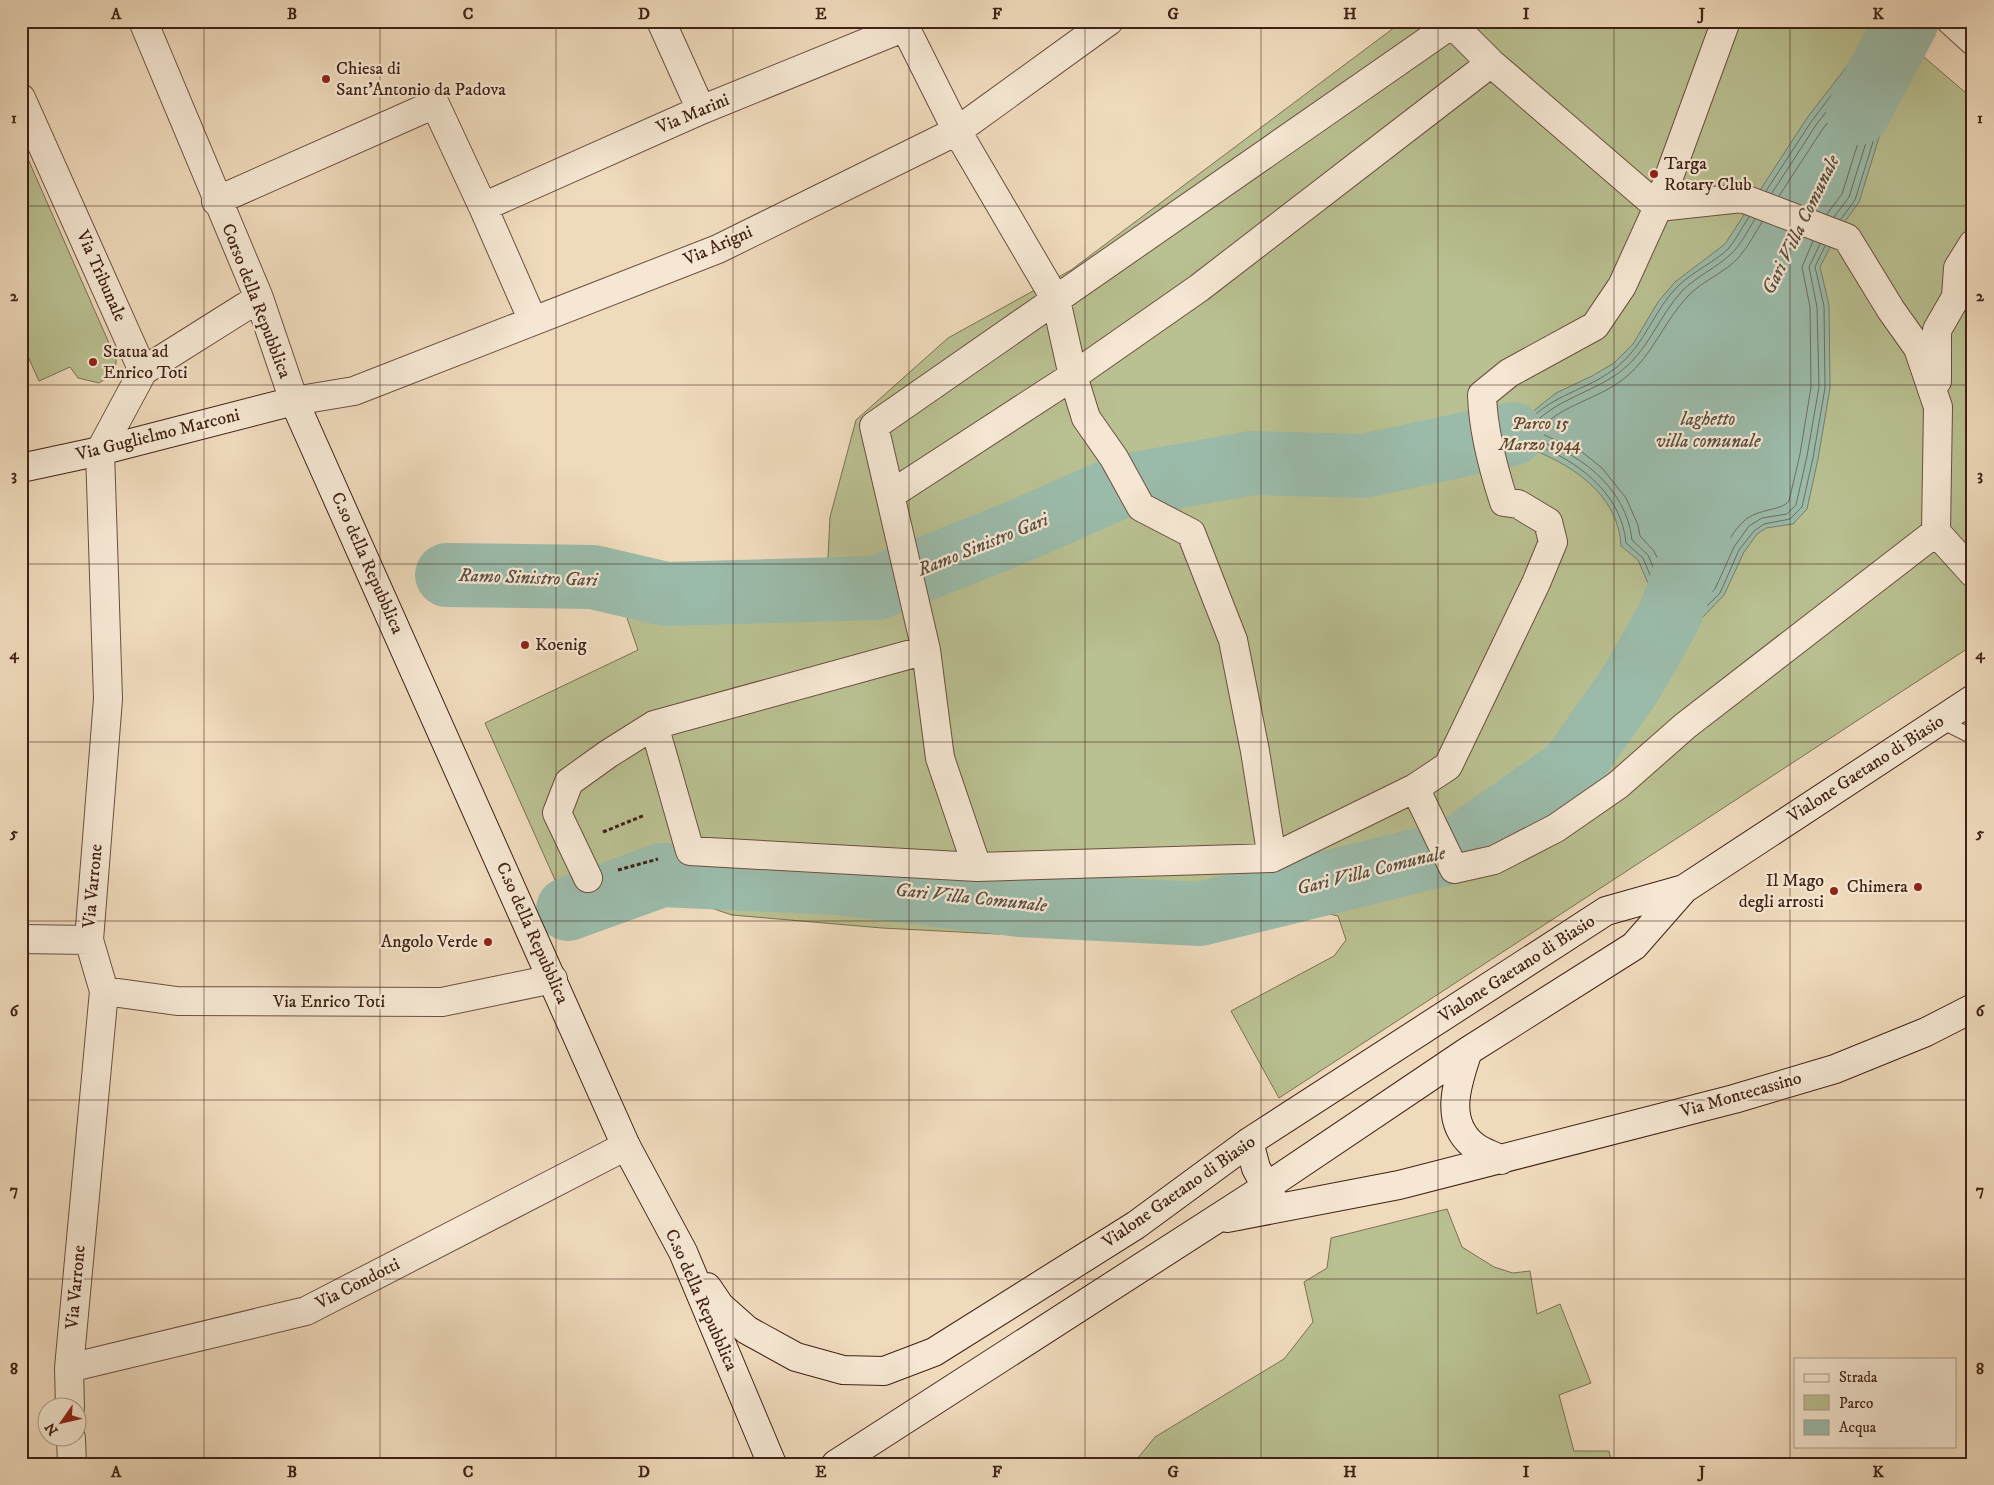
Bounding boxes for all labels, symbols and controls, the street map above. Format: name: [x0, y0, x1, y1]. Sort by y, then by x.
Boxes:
text: A: [110, 4, 122, 24]
text: B: [287, 4, 297, 24]
text: C: [463, 4, 473, 24]
text: D: [638, 4, 650, 24]
text: E: [815, 4, 827, 24]
text: F: [992, 4, 1002, 24]
text: G: [1167, 4, 1179, 24]
text: H: [1343, 4, 1357, 24]
text: I: [1523, 4, 1530, 24]
text: J: [1697, 4, 1706, 24]
text: K: [1872, 4, 1884, 24]
place label: Chiesa di Sant'Antonio da Padova: [336, 58, 506, 101]
marker: Chiesa di Sant'Antonio da Padova: [320, 73, 332, 85]
street label: Via Marini: [652, 89, 733, 140]
text: 1: [11, 108, 17, 128]
text: 1: [1977, 108, 1983, 128]
water label: Gari Villa Comunale: [1757, 151, 1845, 298]
place label: Targa Rotary Club: [1664, 153, 1752, 196]
marker: Targa Rotary Club: [1648, 168, 1660, 180]
street label: Corso della Repubblica: [216, 220, 296, 382]
street label: Via Arigni: [679, 221, 756, 271]
street label: Via Tribunale: [71, 226, 131, 325]
text: 2: [10, 286, 19, 306]
text: 2: [1976, 286, 1985, 306]
place label: Statua ad Enrico Toti: [103, 341, 188, 384]
marker: Statua ad Enrico Toti: [87, 356, 99, 368]
street label: Via Guglielmo Marconi: [73, 404, 242, 466]
water label: laghetto villa comunale: [1656, 408, 1761, 453]
park label: Parco 15 Marzo 1944: [1497, 413, 1581, 456]
text: 3: [11, 465, 17, 485]
text: 3: [1977, 465, 1983, 485]
street label: C.so della Repubblica: [326, 489, 408, 638]
water label: Ramo Sinistro Gari: [913, 508, 1053, 582]
water label: Ramo Sinistro Gari: [457, 564, 599, 592]
place label: Koenig: [535, 634, 587, 656]
marker: Koenig: [519, 639, 531, 651]
text: 4: [8, 644, 19, 664]
text: 4: [1974, 644, 1985, 664]
street label: Vialone Gaetano di Biasio: [1783, 710, 1948, 828]
text: 5: [9, 823, 18, 843]
text: 5: [1975, 823, 1984, 843]
water label: Gari Villa Comunale: [1294, 841, 1448, 901]
street label: Via Varrone: [78, 843, 108, 930]
street label: C.so della Repubblica: [491, 859, 573, 1008]
place label: Il Mago degli arrosti: [1739, 870, 1824, 913]
place label: Chimera: [1847, 876, 1908, 898]
water label: Gari Villa Comunale: [894, 879, 1048, 917]
marker: Chimera: [1912, 881, 1924, 893]
marker: Il Mago degli arrosti: [1828, 885, 1840, 897]
street label: Vialone Gaetano di Biasio: [1434, 910, 1599, 1028]
place label: Angolo Verde: [381, 931, 478, 953]
marker: Angolo Verde: [482, 936, 494, 948]
street label: Via Enrico Toti: [272, 991, 385, 1013]
text: 6: [10, 1001, 20, 1021]
text: 6: [1976, 1001, 1986, 1021]
street label: Via Montecassino: [1677, 1067, 1804, 1123]
street label: Vialone Gaetano di Biasio: [1097, 1131, 1260, 1254]
text: 7: [10, 1180, 18, 1200]
text: 7: [1976, 1180, 1984, 1200]
street label: C.so della Repubblica: [660, 1226, 742, 1375]
street label: Via Varrone: [61, 1244, 91, 1331]
street label: Via Condotti: [311, 1253, 404, 1315]
legend: [1794, 1358, 1956, 1448]
text: 8: [10, 1359, 18, 1379]
text: 8: [1976, 1359, 1984, 1379]
text: Strada: [1839, 1368, 1878, 1387]
text: Parco: [1839, 1394, 1873, 1413]
north arrow: [38, 1398, 88, 1448]
text: N: [41, 1418, 63, 1439]
text: Acqua: [1839, 1418, 1877, 1437]
text: A: [110, 1462, 122, 1482]
text: B: [287, 1462, 297, 1482]
text: C: [463, 1462, 473, 1482]
text: D: [638, 1462, 650, 1482]
text: E: [815, 1462, 827, 1482]
text: F: [992, 1462, 1002, 1482]
text: G: [1167, 1462, 1179, 1482]
text: H: [1343, 1462, 1357, 1482]
text: I: [1523, 1462, 1530, 1482]
text: J: [1697, 1462, 1706, 1482]
text: K: [1872, 1462, 1884, 1482]

